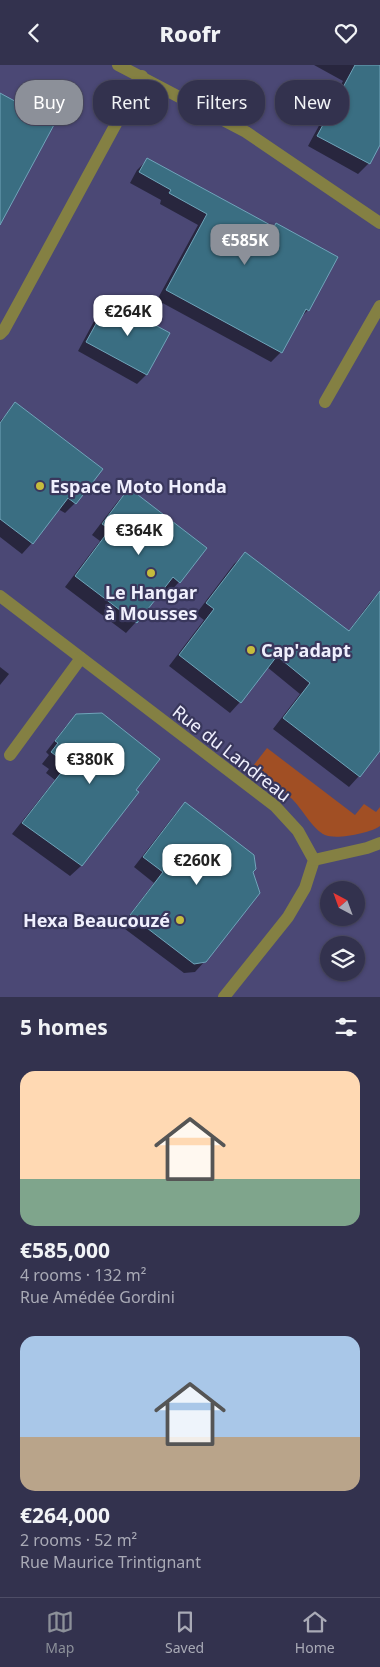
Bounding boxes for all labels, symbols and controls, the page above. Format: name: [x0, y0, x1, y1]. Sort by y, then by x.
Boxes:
text: Roofr: [159, 18, 221, 48]
icon: back: [20, 19, 48, 47]
icon: heart: [332, 19, 360, 47]
chip: Buy: [15, 80, 83, 125]
chip: Rent: [93, 80, 168, 125]
chip: Filters: [178, 80, 265, 125]
chip: New: [275, 80, 349, 125]
pin: €585K: [210, 223, 280, 266]
text: €585K: [221, 229, 269, 251]
pin: €264K: [93, 295, 163, 337]
text: €264K: [104, 300, 152, 322]
place label: Espace Moto Honda: [50, 474, 227, 498]
marker: Espace Moto Honda: [34, 480, 46, 492]
pin: €364K: [104, 513, 174, 556]
text: €364K: [115, 519, 163, 541]
marker: Le Hangar à Mousses: [145, 567, 157, 579]
place label: Le Hangar à Mousses: [104, 580, 198, 625]
place label: Cap'adapt: [261, 638, 351, 662]
marker: Cap'adapt: [245, 644, 257, 656]
street label: Rue du Landreau: [168, 699, 296, 807]
pin: €380K: [55, 743, 125, 785]
text: €380K: [66, 748, 114, 770]
pin: €260K: [162, 843, 232, 886]
text: €260K: [173, 849, 221, 871]
north arrow: [320, 881, 365, 926]
map controls: [320, 881, 365, 981]
place label: Hexa Beaucouzé: [23, 908, 170, 932]
marker: Hexa Beaucouzé: [174, 914, 186, 926]
button: layers: [320, 936, 365, 981]
text: 5 homes: [20, 1013, 108, 1041]
icon: filters: [332, 1013, 360, 1041]
icon: home: [145, 1104, 235, 1194]
text: €585,000: [20, 1236, 110, 1264]
text: 4 rooms · 132 m²: [20, 1264, 146, 1286]
text: Rue Amédée Gordini: [20, 1286, 175, 1308]
icon: home: [145, 1369, 235, 1459]
text: €264,000: [20, 1501, 110, 1529]
text: 2 rooms · 52 m²: [20, 1529, 137, 1551]
text: Rue Maurice Trintignant: [20, 1551, 201, 1573]
tab: Map: [45, 1608, 74, 1657]
tab: Saved: [165, 1608, 204, 1657]
tab: Home: [295, 1608, 335, 1657]

